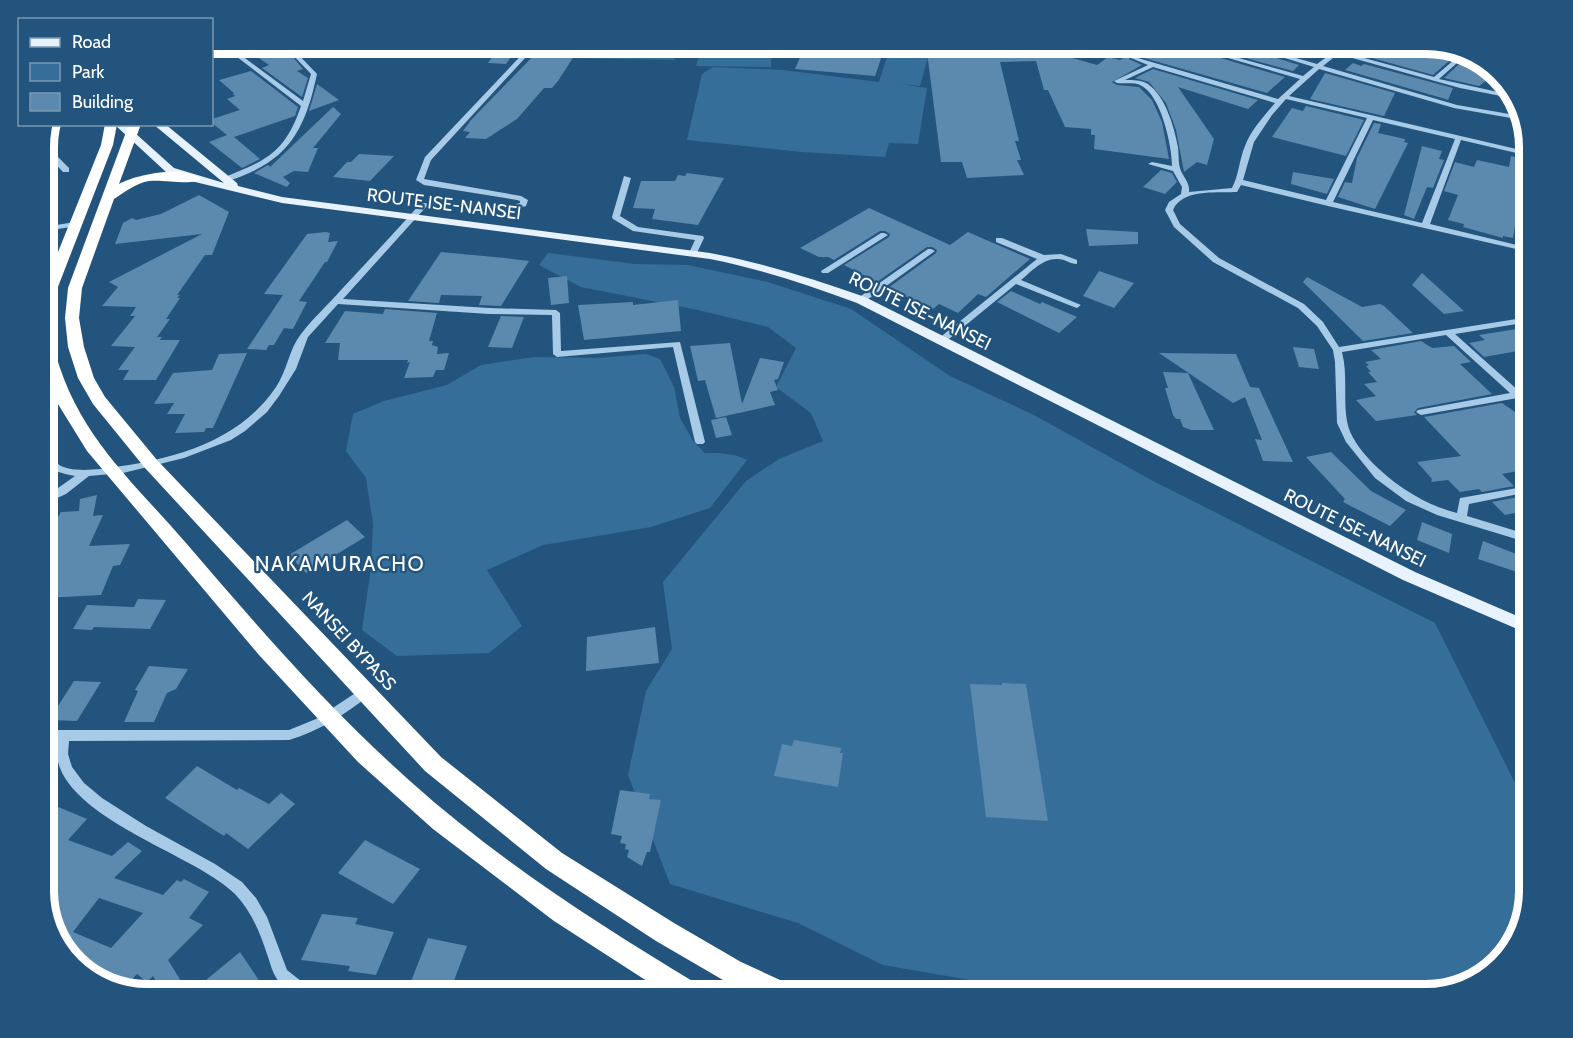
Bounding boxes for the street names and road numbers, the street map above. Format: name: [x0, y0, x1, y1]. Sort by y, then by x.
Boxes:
street label: ROUTE ISE-NANSEI: [366, 184, 522, 224]
street label: ROUTE ISE-NANSEI: [845, 267, 995, 355]
street label: ROUTE ISE-NANSEI: [1280, 484, 1430, 572]
street label: NANSEI BYPASS: [297, 587, 401, 695]

